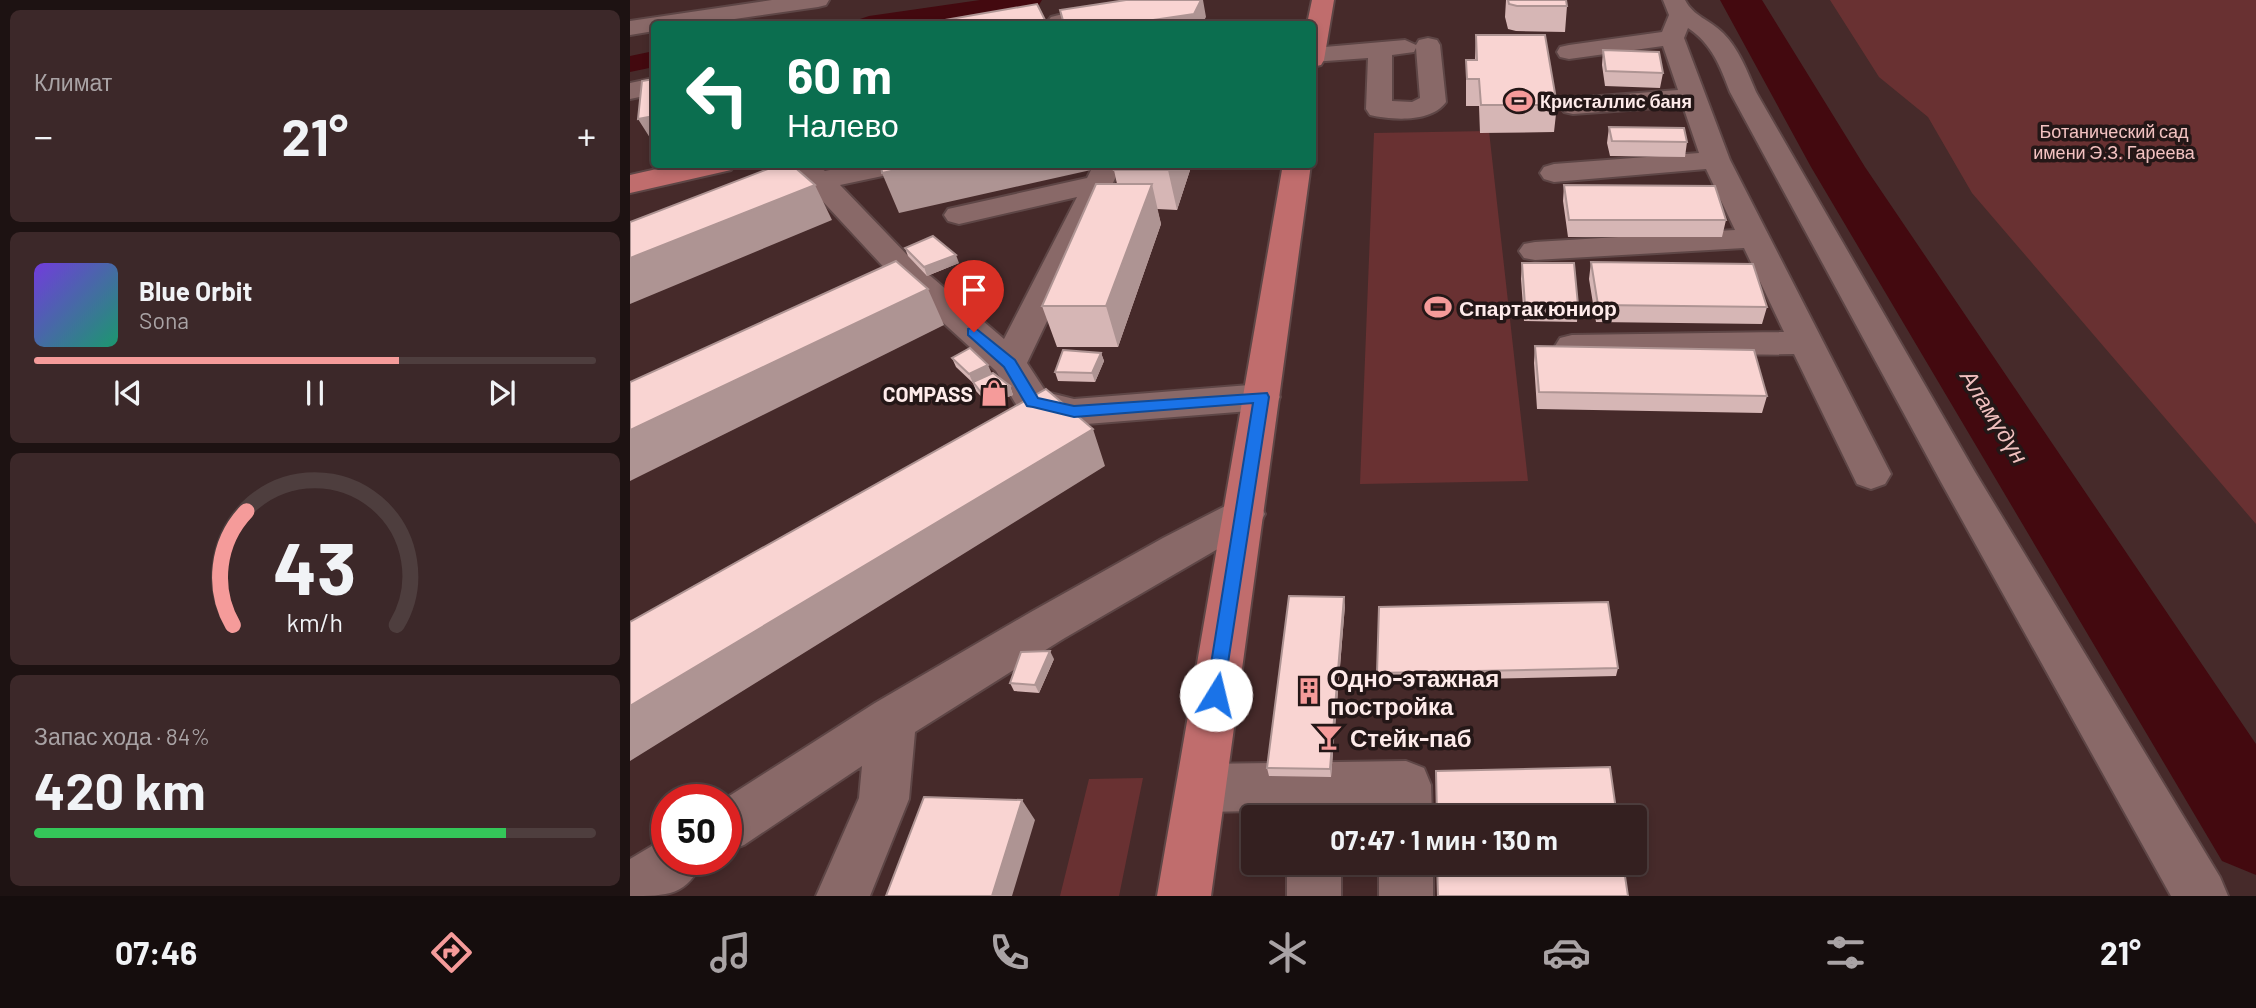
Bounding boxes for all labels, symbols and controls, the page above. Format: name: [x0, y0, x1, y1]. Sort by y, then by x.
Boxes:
text: 60 m: [787, 45, 892, 104]
icon: left: [672, 49, 763, 140]
text: Климат: [34, 68, 112, 96]
sports icon: Кристаллис баня: [1504, 86, 1534, 116]
place label: Кристаллис баня: [1540, 90, 1692, 112]
text: 21°: [282, 104, 348, 166]
text: Налево: [787, 105, 899, 143]
text: −: [34, 112, 53, 158]
text: +: [577, 112, 596, 158]
park label: Ботанический сад имени Э.З. Гареева: [2033, 120, 2196, 163]
pin: [944, 260, 1004, 332]
icon: arrive: [955, 271, 993, 309]
text: Blue Orbit: [139, 275, 252, 306]
sports icon: Спартак юниор: [1423, 292, 1453, 322]
place label: Спартак юниор: [1459, 295, 1617, 320]
text: Sona: [139, 306, 189, 334]
water label: Аламүдүн: [1954, 362, 2035, 468]
icon: previous: [109, 374, 147, 412]
icon: pause: [296, 374, 334, 412]
icon: next: [483, 374, 521, 412]
shop icon: COMPASS: [979, 378, 1009, 408]
place label: COMPASS: [883, 381, 973, 406]
text: 43: [273, 522, 357, 610]
text: km/h: [287, 607, 343, 637]
position arrow: [1179, 658, 1253, 732]
place label: Одно-этажная постройка: [1330, 663, 1499, 720]
building icon: Одно-этажная постройка: [1294, 676, 1324, 706]
text: Запас хода · 84%: [34, 722, 210, 750]
bar icon: Стейк-паб: [1314, 722, 1344, 752]
place label: Стейк-паб: [1350, 723, 1472, 752]
text: 420 km: [34, 758, 206, 820]
speed limit sign: 50: [651, 784, 742, 875]
text: 07:47 · 1 мин · 130 m: [1330, 824, 1558, 855]
icon: directions: [427, 928, 476, 977]
icon: music: [706, 928, 755, 977]
icon: phone: [985, 928, 1034, 977]
icon: climate: [1263, 928, 1312, 977]
icon: car: [1542, 928, 1591, 977]
icon: filters: [1821, 928, 1870, 977]
text: 07:46: [115, 933, 197, 971]
text: 21°: [2100, 933, 2141, 971]

